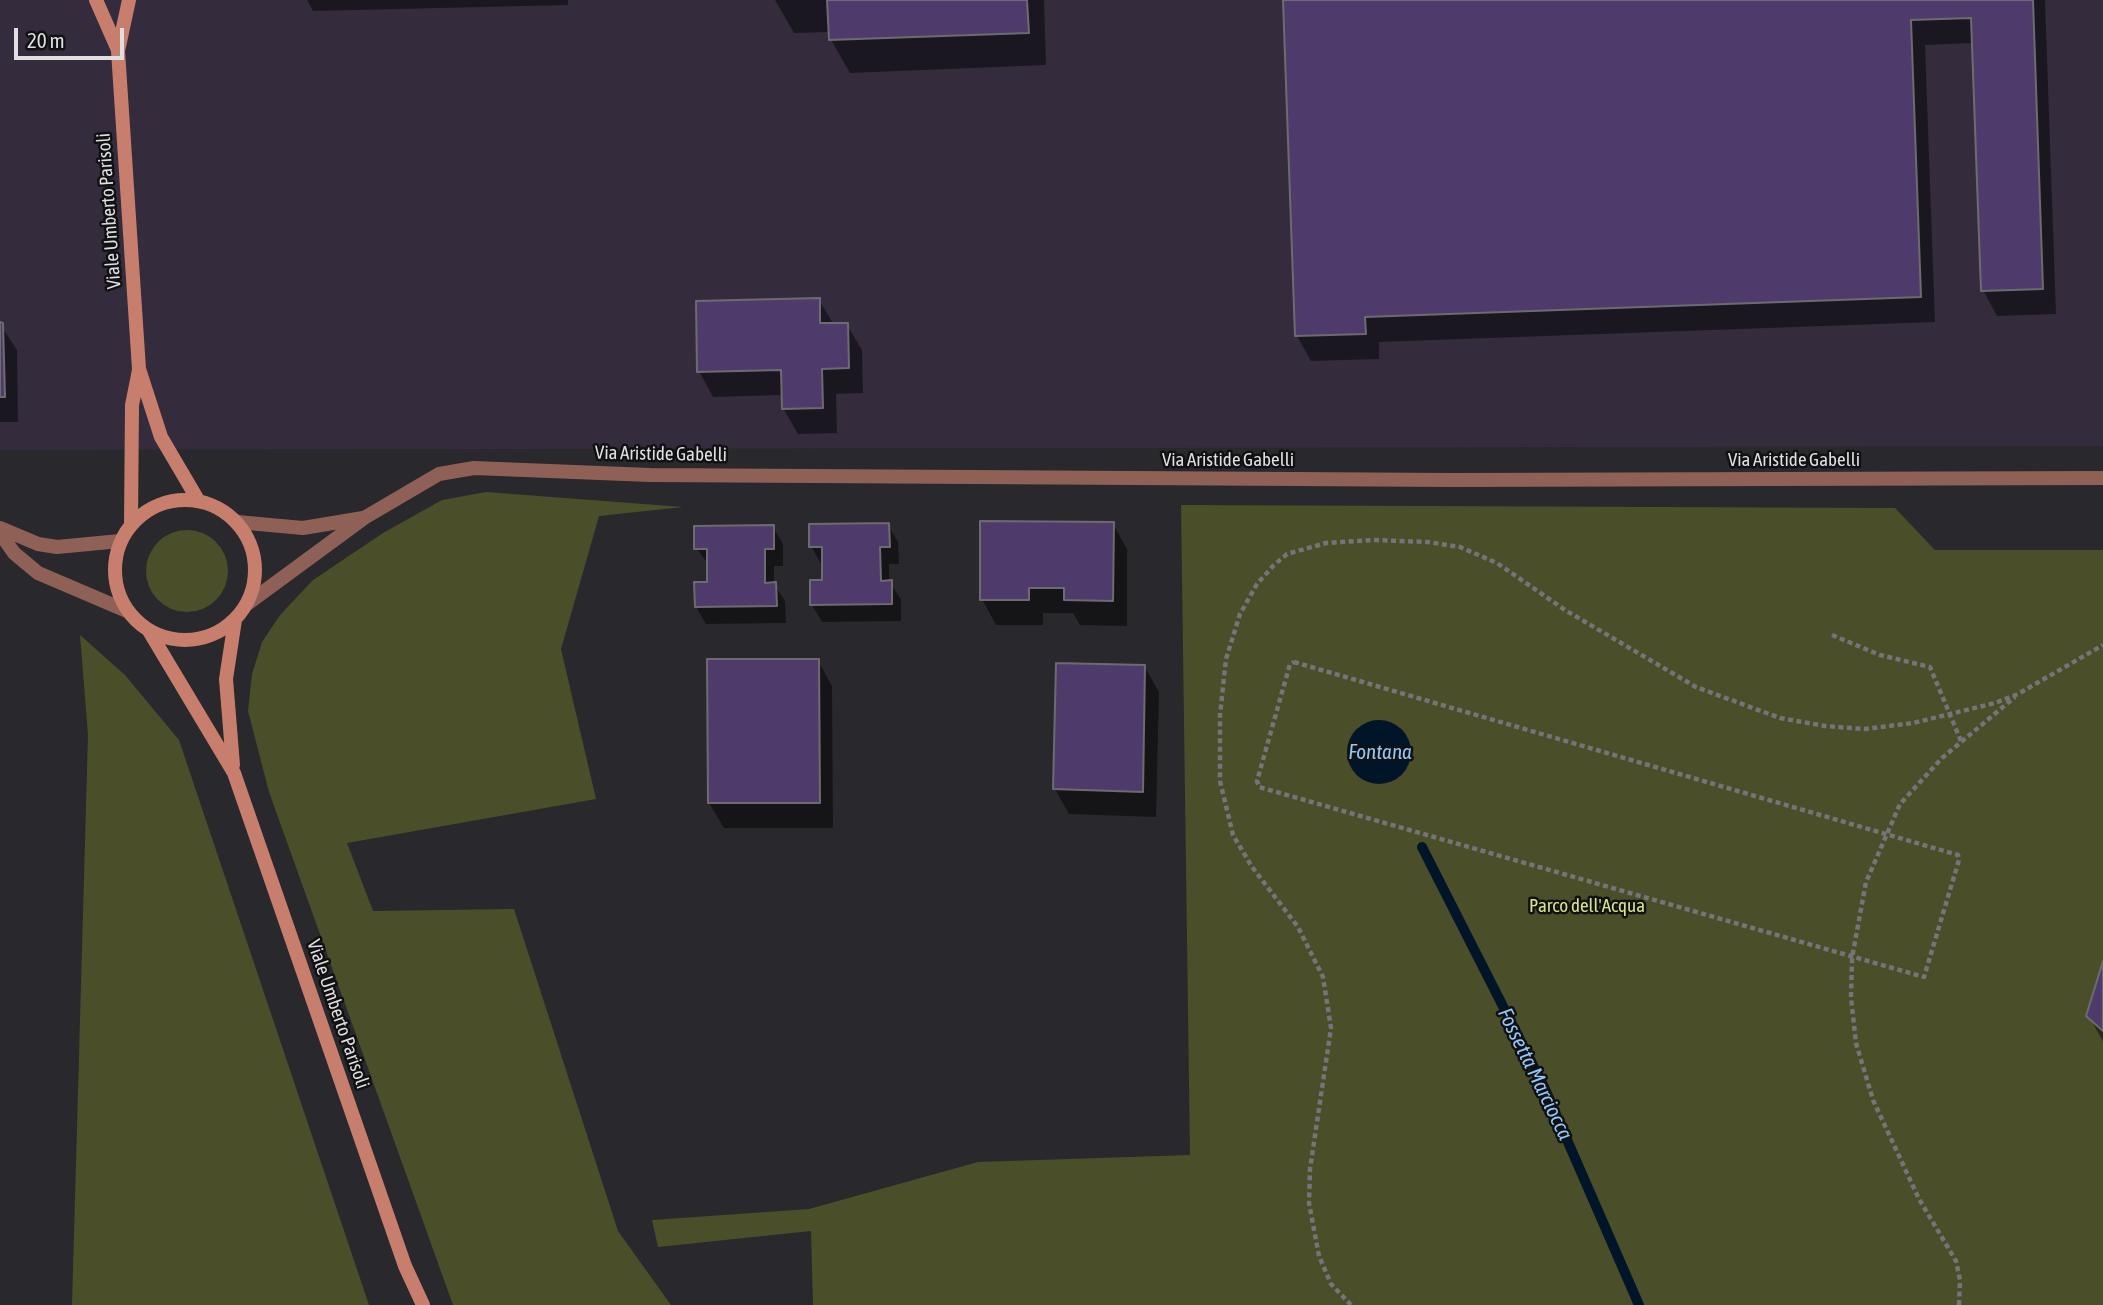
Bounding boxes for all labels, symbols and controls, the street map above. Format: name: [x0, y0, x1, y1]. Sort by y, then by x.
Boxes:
scale bar: [18, 14, 128, 58]
text: 20 m: [27, 28, 65, 52]
street label: Viale Umberto Parisoli: [92, 132, 126, 290]
street label: Via Aristide Gabelli: [595, 441, 727, 467]
street label: Via Aristide Gabelli: [1162, 449, 1294, 471]
street label: Via Aristide Gabelli: [1728, 449, 1860, 471]
water label: Fontana: [1348, 739, 1412, 765]
park label: Parco dell'Acqua: [1529, 895, 1645, 917]
street label: Viale Umberto Parisoli: [302, 936, 374, 1092]
water label: Fossetta Marciocca: [1492, 1004, 1578, 1144]

